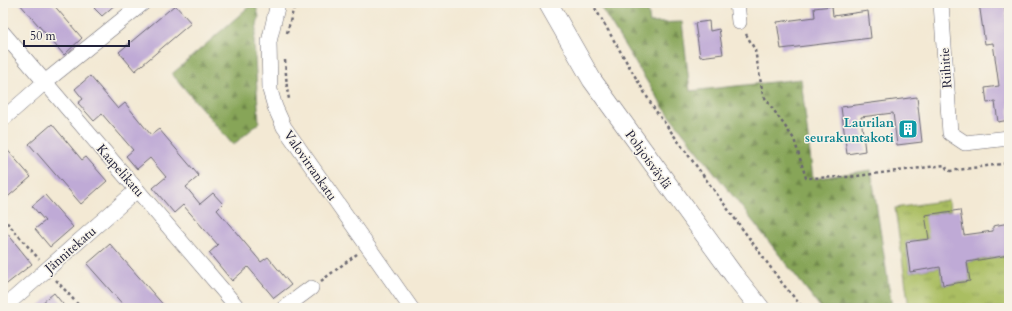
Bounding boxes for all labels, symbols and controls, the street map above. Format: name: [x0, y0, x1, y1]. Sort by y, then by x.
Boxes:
scale bar: [24, 22, 129, 48]
text: 50 m: [30, 28, 57, 44]
street label: Riihitie: [936, 47, 956, 89]
place label: Laurilan seurakuntakoti: [805, 114, 895, 147]
building icon: Laurilan seurakuntakoti: [897, 118, 919, 140]
street label: Pohjoisväylä: [621, 126, 676, 193]
street label: Valovirrankatu: [279, 127, 341, 204]
street label: Kaapelikatu: [92, 140, 148, 201]
street label: Jännitekatu: [40, 222, 100, 278]

